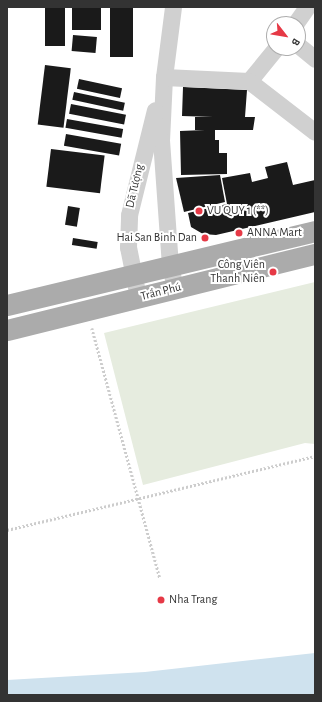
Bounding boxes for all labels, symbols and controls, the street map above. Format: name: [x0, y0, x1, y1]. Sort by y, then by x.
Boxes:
north arrow: [266, 16, 306, 56]
text: B: [290, 36, 302, 47]
street label: Dã Tượng: [123, 163, 147, 209]
place label: VU QUY 1 (**): [207, 204, 269, 218]
marker: VU QUY 1 (**): [194, 206, 204, 216]
place label: ANNA Mart: [247, 226, 302, 240]
marker: ANNA Mart: [234, 228, 244, 238]
place label: Hai San Binh Dan: [116, 231, 197, 245]
marker: Hai San Binh Dan: [200, 233, 210, 243]
place label: Công Viên Thanh Niên: [210, 258, 265, 286]
marker: Công Viên Thanh Niên: [268, 267, 278, 277]
street label: Trần Phú: [139, 280, 183, 304]
place label: Nha Trang: [169, 593, 217, 607]
marker: Nha Trang: [156, 595, 166, 605]

